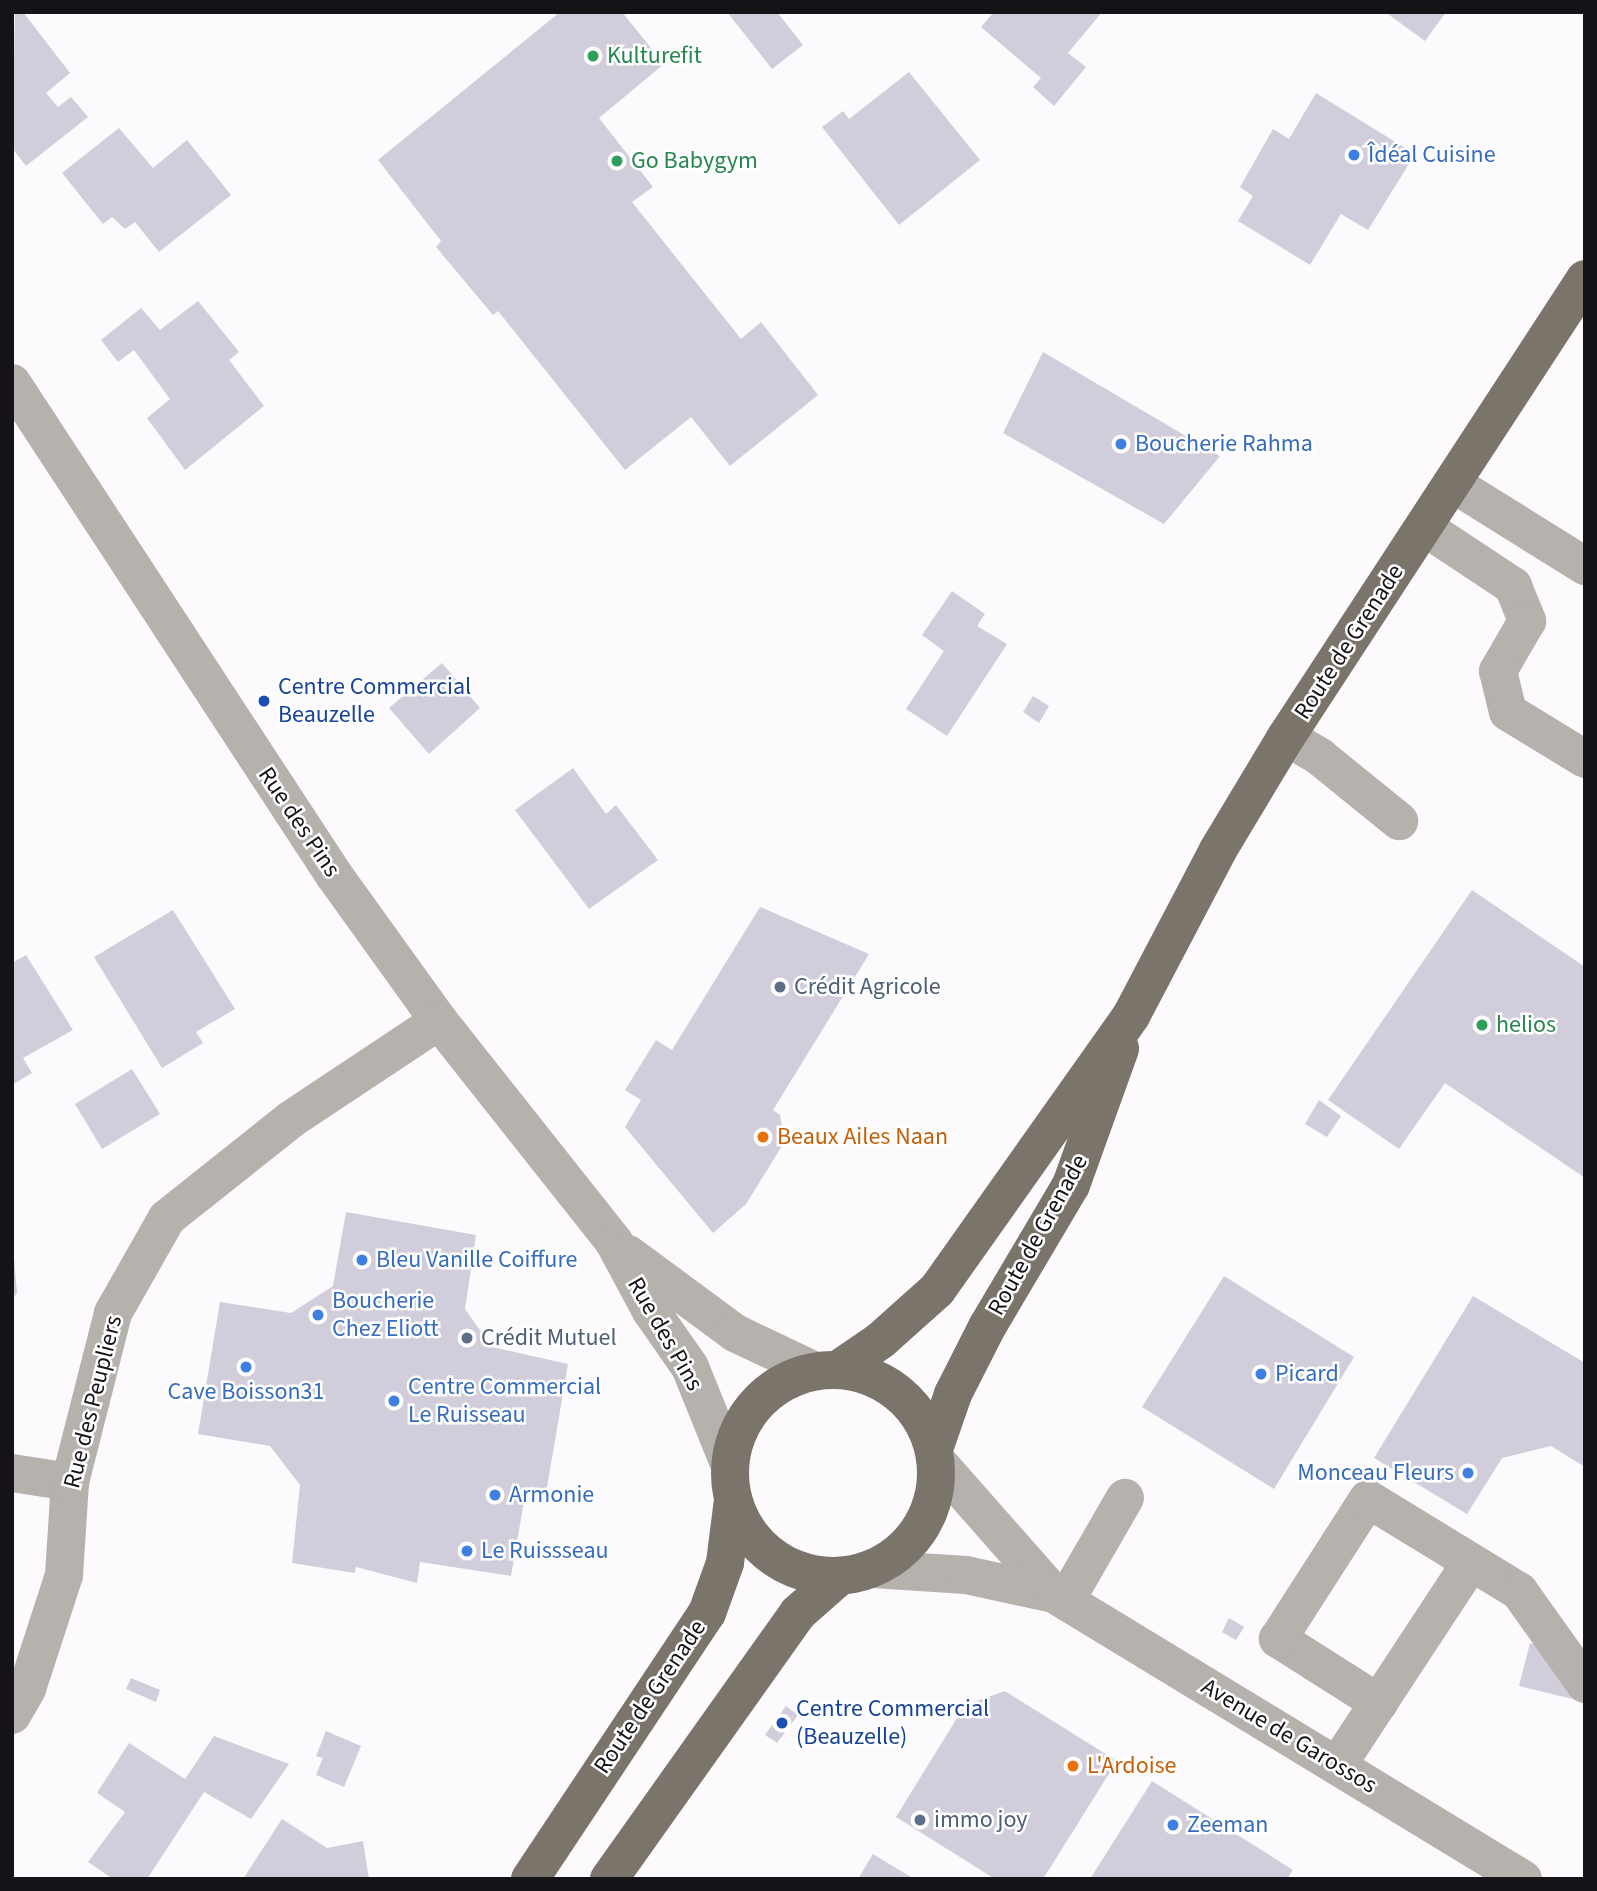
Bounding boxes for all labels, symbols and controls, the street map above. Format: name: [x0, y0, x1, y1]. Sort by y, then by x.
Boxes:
place label: Kulturefit: [607, 42, 702, 70]
marker: Kulturefit: [585, 48, 601, 64]
place label: Îdéal Cuisine: [1368, 141, 1496, 169]
place label: Go Babygym: [631, 147, 758, 175]
marker: Îdéal Cuisine: [1346, 147, 1362, 163]
marker: Go Babygym: [609, 153, 625, 169]
place label: Boucherie Rahma: [1135, 430, 1313, 458]
marker: Boucherie Rahma: [1113, 436, 1129, 452]
street label: Route de Grenade: [1288, 559, 1410, 725]
place label: Centre Commercial Beauzelle: [278, 673, 471, 729]
marker: Centre Commercial Beauzelle: [256, 693, 272, 709]
street label: Rue des Pins: [252, 762, 346, 882]
place label: Crédit Agricole: [794, 973, 941, 1001]
marker: Crédit Agricole: [772, 979, 788, 995]
place label: helios: [1496, 1011, 1556, 1039]
marker: helios: [1474, 1017, 1490, 1033]
place label: Beaux Ailes Naan: [777, 1123, 948, 1151]
marker: Beaux Ailes Naan: [755, 1129, 771, 1145]
street label: Route de Grenade: [982, 1150, 1094, 1320]
place label: Bleu Vanille Coiffure: [376, 1246, 577, 1274]
marker: Bleu Vanille Coiffure: [354, 1252, 370, 1268]
street label: Rue des Pins: [621, 1272, 709, 1396]
place label: Boucherie Chez Eliott: [332, 1287, 439, 1343]
marker: Boucherie Chez Eliott: [310, 1307, 326, 1323]
street label: Rue des Peupliers: [58, 1313, 128, 1491]
place label: Crédit Mutuel: [481, 1324, 617, 1352]
marker: Crédit Mutuel: [459, 1330, 475, 1346]
marker: Cave Boisson31: [238, 1359, 254, 1375]
place label: Picard: [1275, 1360, 1339, 1388]
marker: Picard: [1253, 1366, 1269, 1382]
place label: Centre Commercial Le Ruisseau: [408, 1373, 601, 1429]
place label: Cave Boisson31: [168, 1378, 324, 1406]
marker: Centre Commercial Le Ruisseau: [386, 1393, 402, 1409]
place label: Monceau Fleurs: [1297, 1459, 1454, 1487]
marker: Monceau Fleurs: [1460, 1465, 1476, 1481]
place label: Armonie: [509, 1481, 594, 1509]
marker: Armonie: [487, 1487, 503, 1503]
place label: Le Ruissseau: [481, 1537, 609, 1565]
marker: Le Ruissseau: [459, 1543, 475, 1559]
street label: Route de Grenade: [588, 1615, 712, 1779]
street label: Avenue de Garossos: [1196, 1672, 1382, 1800]
place label: Centre Commercial (Beauzelle): [796, 1695, 989, 1751]
marker: Centre Commercial (Beauzelle): [774, 1715, 790, 1731]
place label: L'Ardoise: [1087, 1752, 1176, 1780]
marker: L'Ardoise: [1065, 1758, 1081, 1774]
place label: immo joy: [934, 1806, 1028, 1834]
place label: Zeeman: [1187, 1811, 1268, 1839]
marker: immo joy: [912, 1812, 928, 1828]
marker: Zeeman: [1165, 1817, 1181, 1833]

